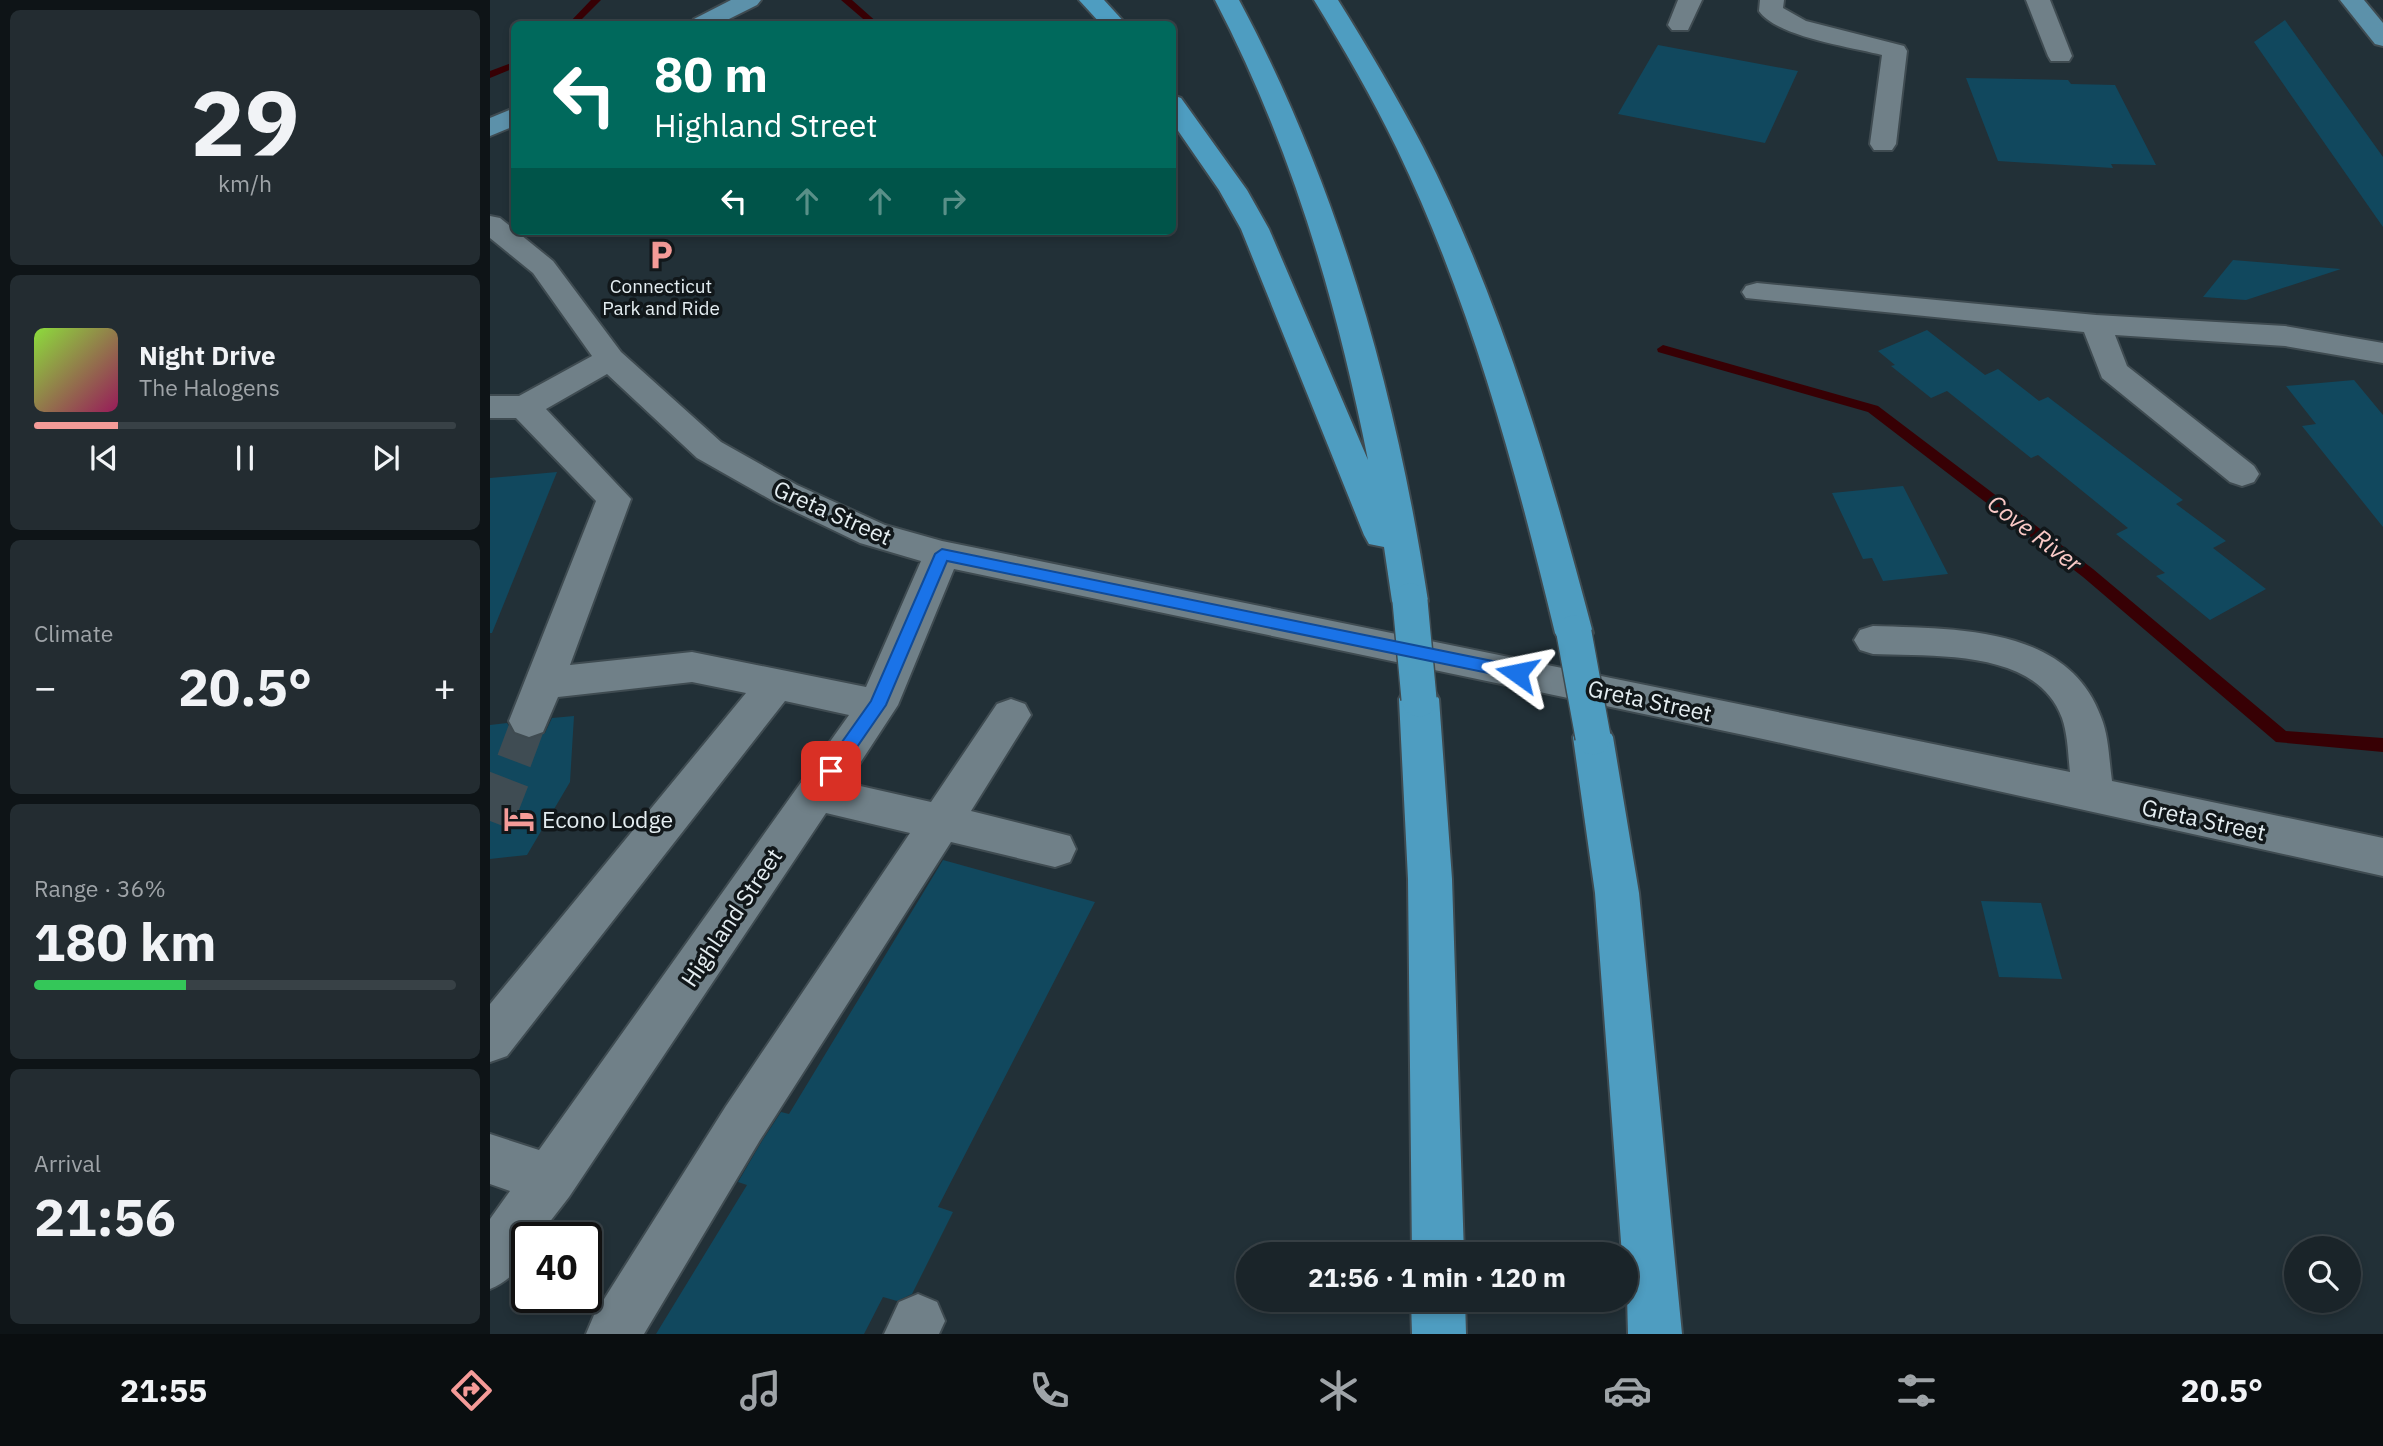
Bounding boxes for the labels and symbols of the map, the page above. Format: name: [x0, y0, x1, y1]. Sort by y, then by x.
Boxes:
parking icon: Connecticut Park and Ride: [644, 238, 678, 272]
place label: Connecticut Park and Ride: [602, 274, 720, 320]
street label: Greta Street: [769, 473, 897, 551]
water label: Cove River: [1981, 487, 2090, 580]
position arrow: [1480, 636, 1554, 710]
street label: Greta Street: [1585, 672, 1715, 728]
pin: [801, 741, 861, 801]
street label: Greta Street: [2139, 791, 2269, 847]
hotel icon: Econo Lodge: [502, 802, 536, 836]
place label: Econo Lodge: [542, 804, 673, 834]
street label: Highland Street: [674, 842, 788, 992]
speed limit sign: 40: [511, 1222, 602, 1313]

